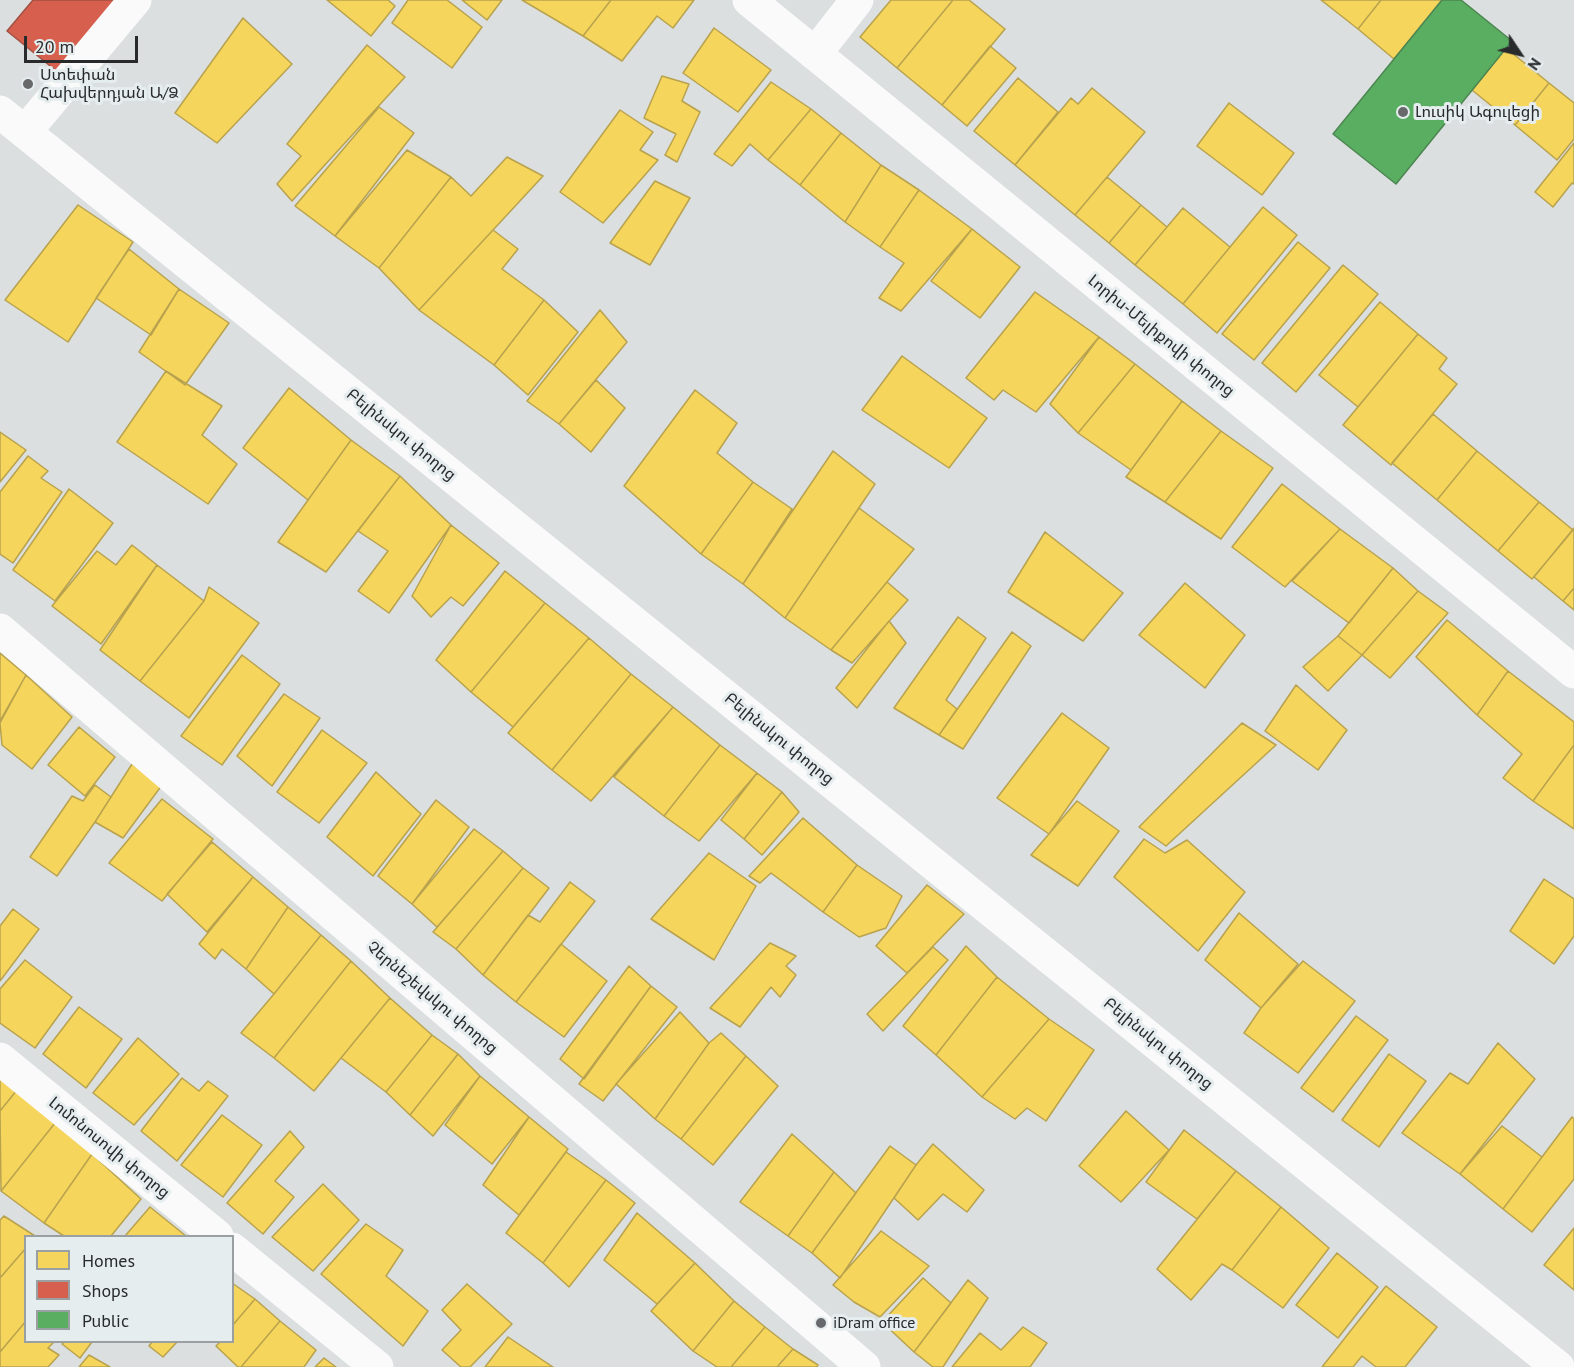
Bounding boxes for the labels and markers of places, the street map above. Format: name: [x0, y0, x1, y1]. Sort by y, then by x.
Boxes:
place label: Ստեփան Հախվերդյան Ա/Ձ: [40, 65, 179, 103]
marker: Ստեփան Հախվերդյան Ա/Ձ: [21, 77, 35, 91]
place label: Լուսիկ Ագուլեցի: [1415, 102, 1540, 122]
marker: Լուսիկ Ագուլեցի: [1396, 105, 1410, 119]
place label: iDram office: [833, 1313, 915, 1333]
marker: iDram office: [814, 1316, 828, 1330]

